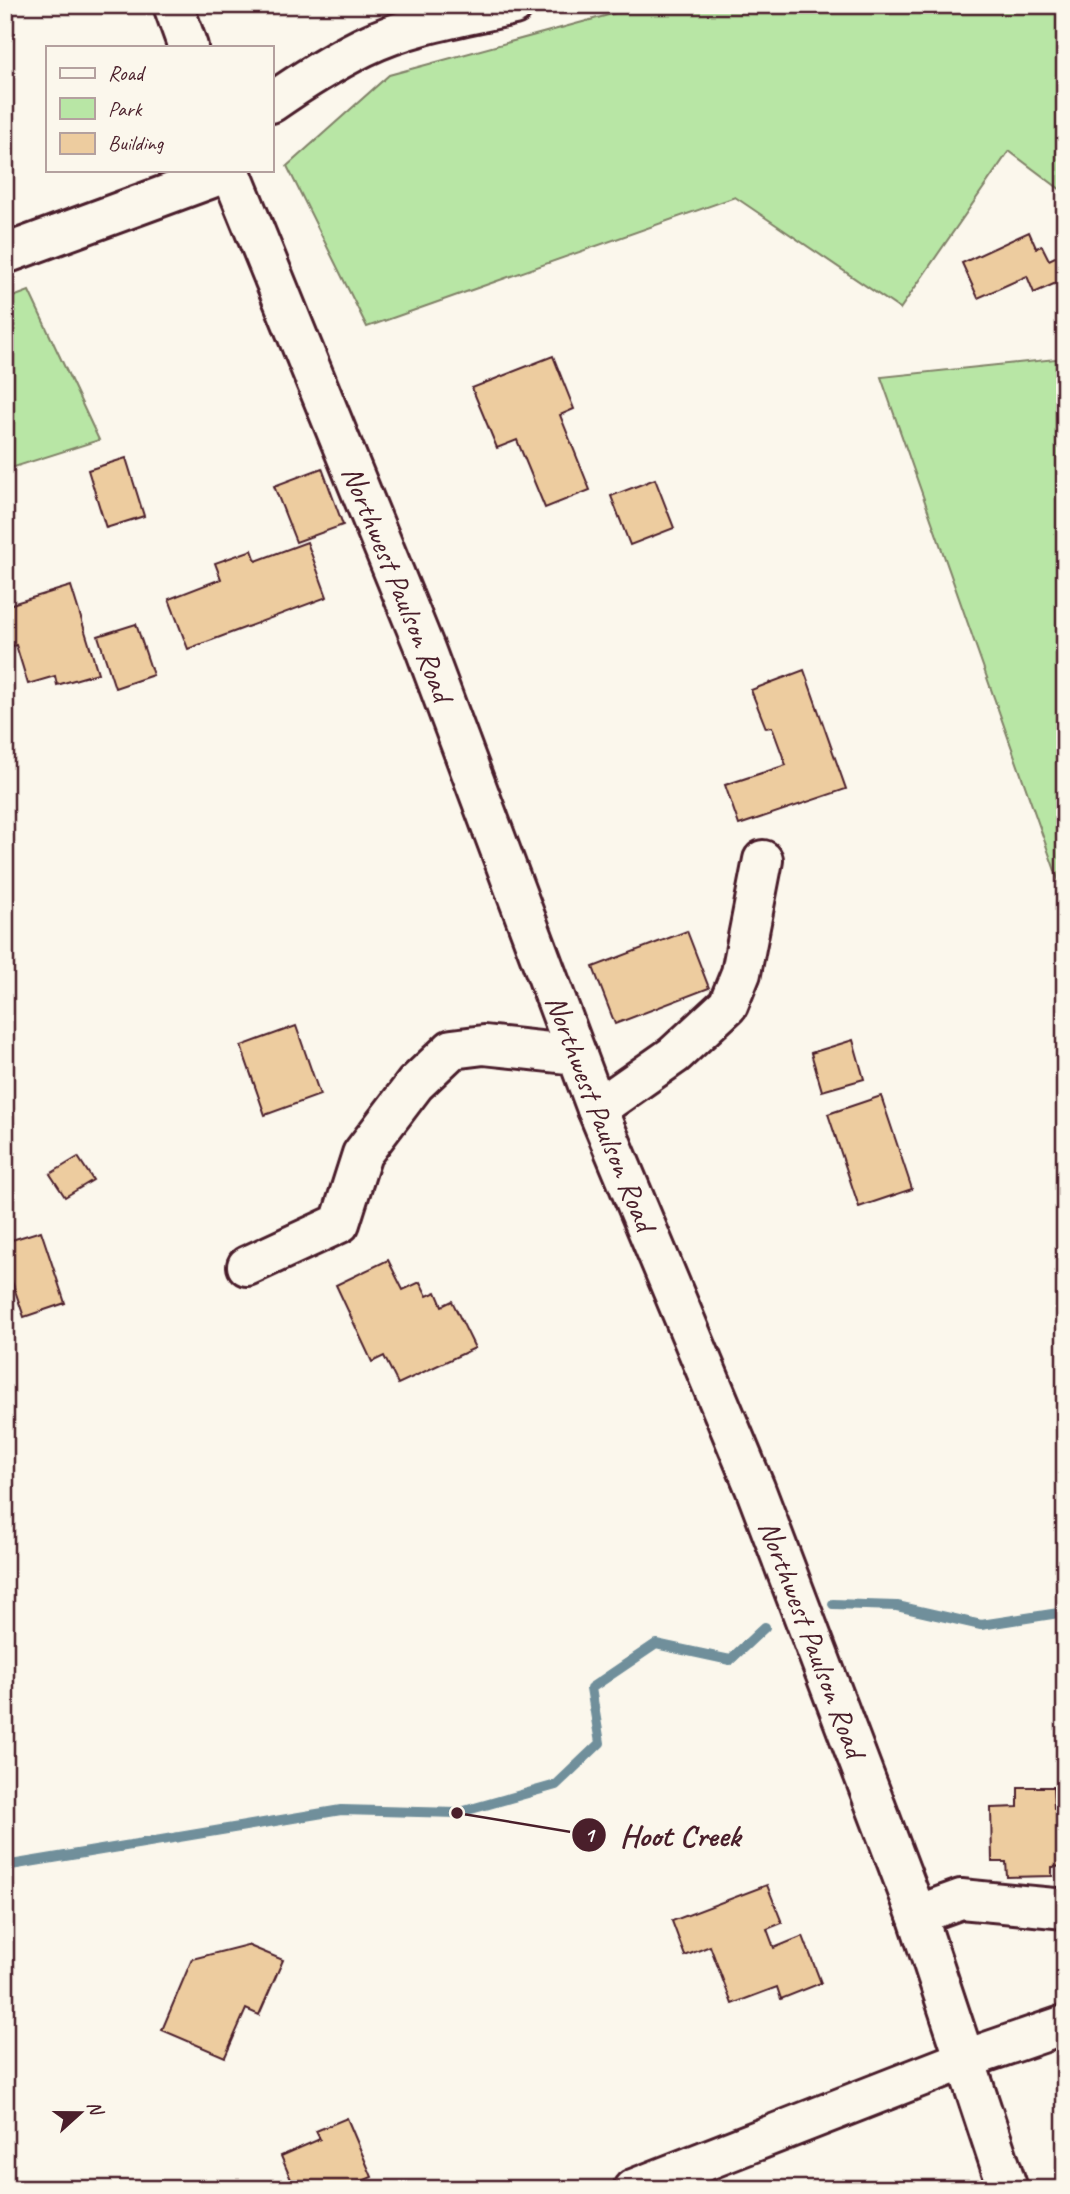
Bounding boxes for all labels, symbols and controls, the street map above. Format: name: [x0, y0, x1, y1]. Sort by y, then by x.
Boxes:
legend: [46, 46, 273, 172]
text: Road: [108, 60, 147, 86]
text: Park: [108, 96, 143, 122]
text: Building: [108, 130, 165, 156]
street label: Northwest Paulson Road: [333, 460, 463, 710]
street label: Northwest Paulson Road: [537, 990, 666, 1240]
street label: Northwest Paulson Road: [750, 1515, 876, 1766]
callout: Hoot Creek: [571, 1808, 754, 1861]
text: Hoot Creek: [620, 1815, 743, 1856]
text: 1: [584, 1822, 596, 1848]
north arrow: [46, 2078, 116, 2148]
text: N: [82, 2097, 109, 2120]

